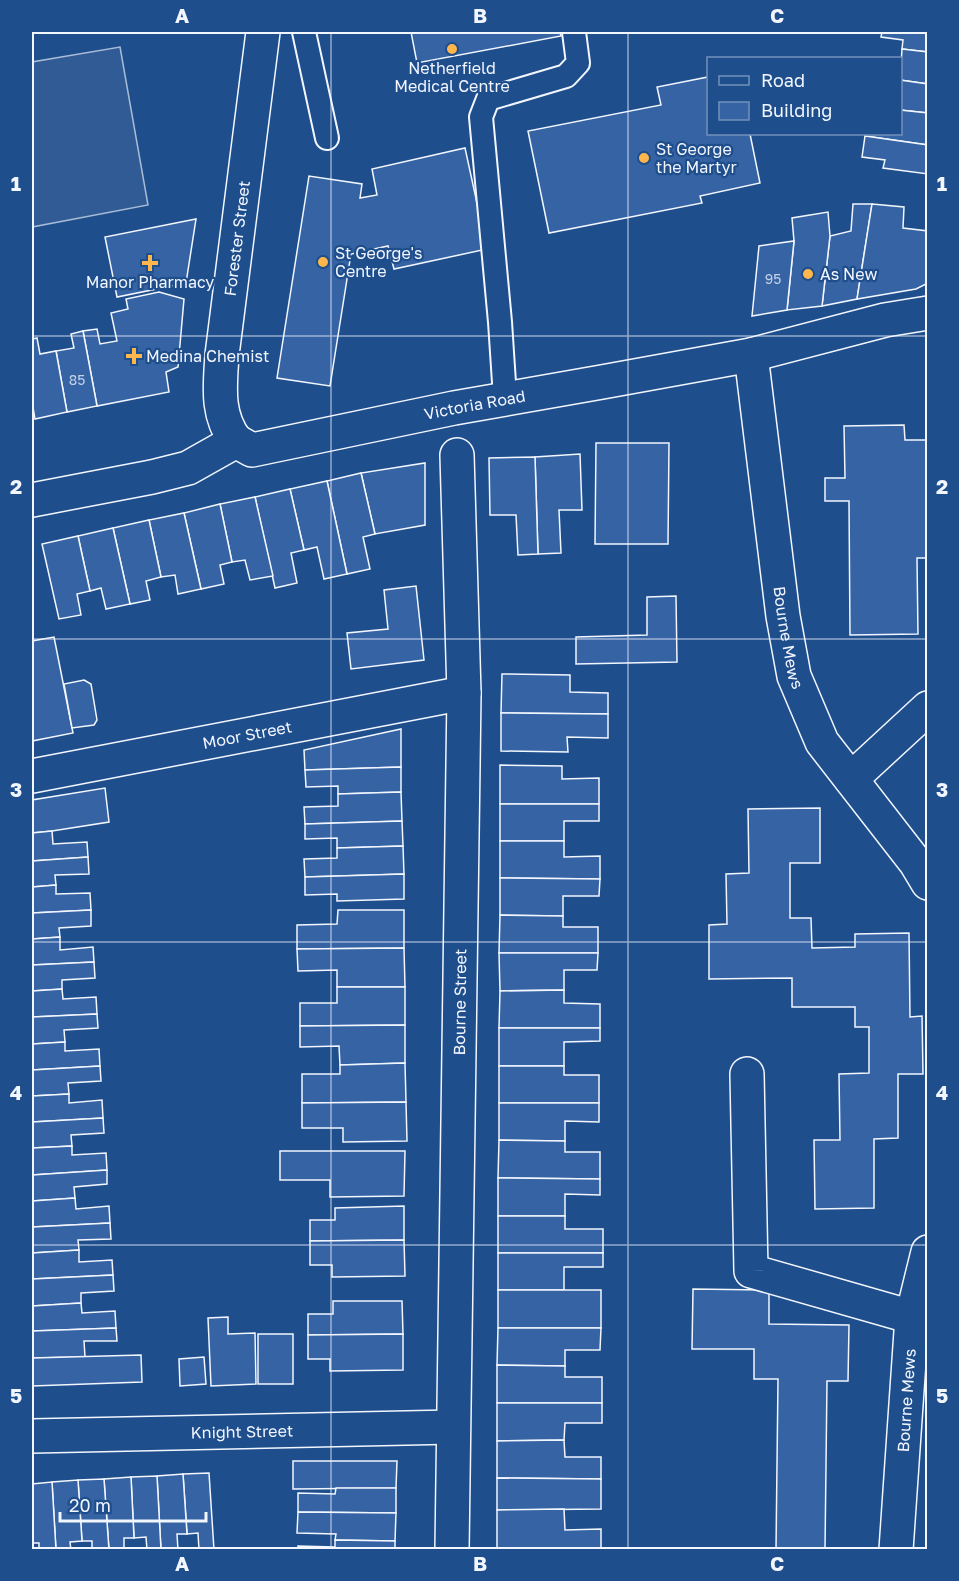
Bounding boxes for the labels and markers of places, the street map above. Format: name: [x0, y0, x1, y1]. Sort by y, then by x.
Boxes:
marker: Netherfield Medical Centre: [445, 42, 459, 56]
place label: Netherfield Medical Centre: [394, 58, 510, 96]
place label: St George the Martyr: [656, 139, 737, 177]
marker: St George the Martyr: [637, 151, 651, 165]
place label: St George's Centre: [335, 243, 423, 281]
marker: St George's Centre: [316, 255, 330, 269]
marker: Manor Pharmacy: [143, 256, 157, 270]
place label: As New: [820, 264, 877, 284]
marker: As New: [801, 267, 815, 281]
place label: Manor Pharmacy: [86, 272, 214, 292]
place label: Medina Chemist: [146, 346, 269, 366]
marker: Medina Chemist: [127, 349, 141, 363]

